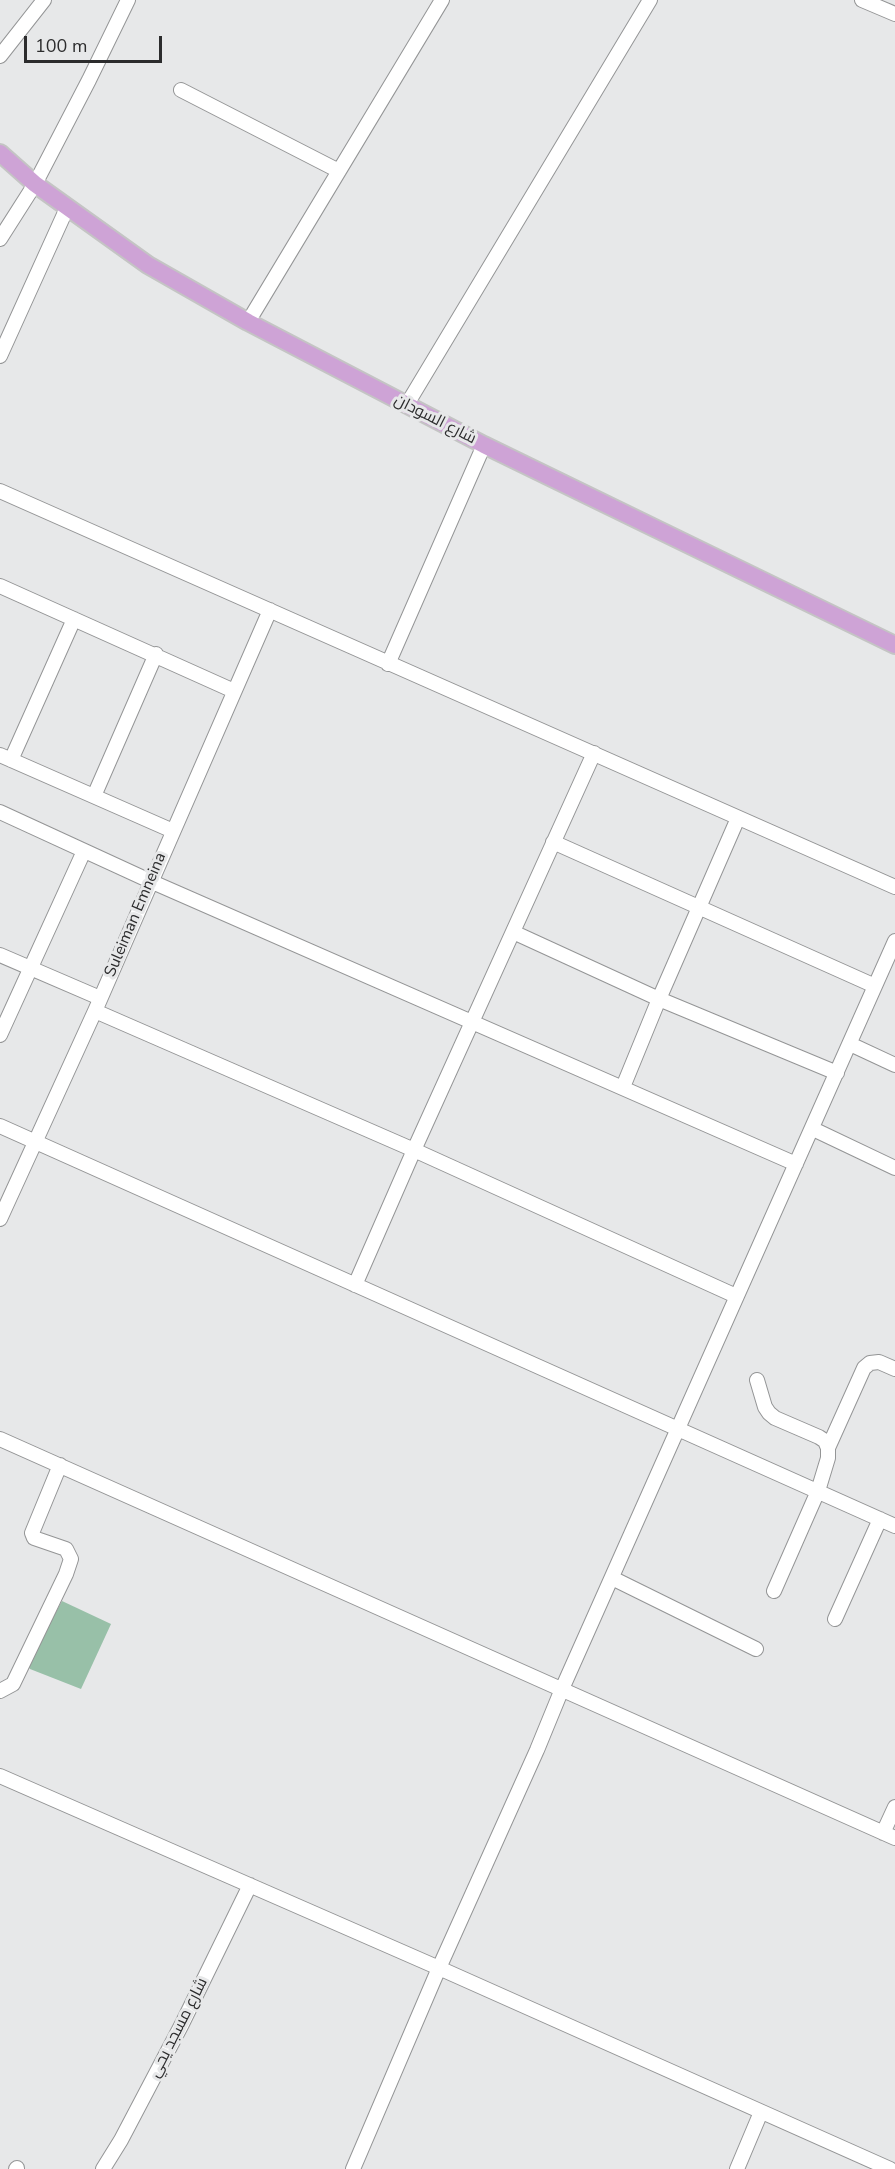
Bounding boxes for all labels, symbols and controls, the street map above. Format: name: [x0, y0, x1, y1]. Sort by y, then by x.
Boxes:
scale bar: [27, 24, 165, 62]
text: 100 m: [35, 34, 87, 58]
street label: شارع السودان: [391, 391, 479, 449]
street label: Suleiman Emneina: [101, 850, 171, 980]
street label: شارع مسجد يحي: [146, 1975, 212, 2081]

